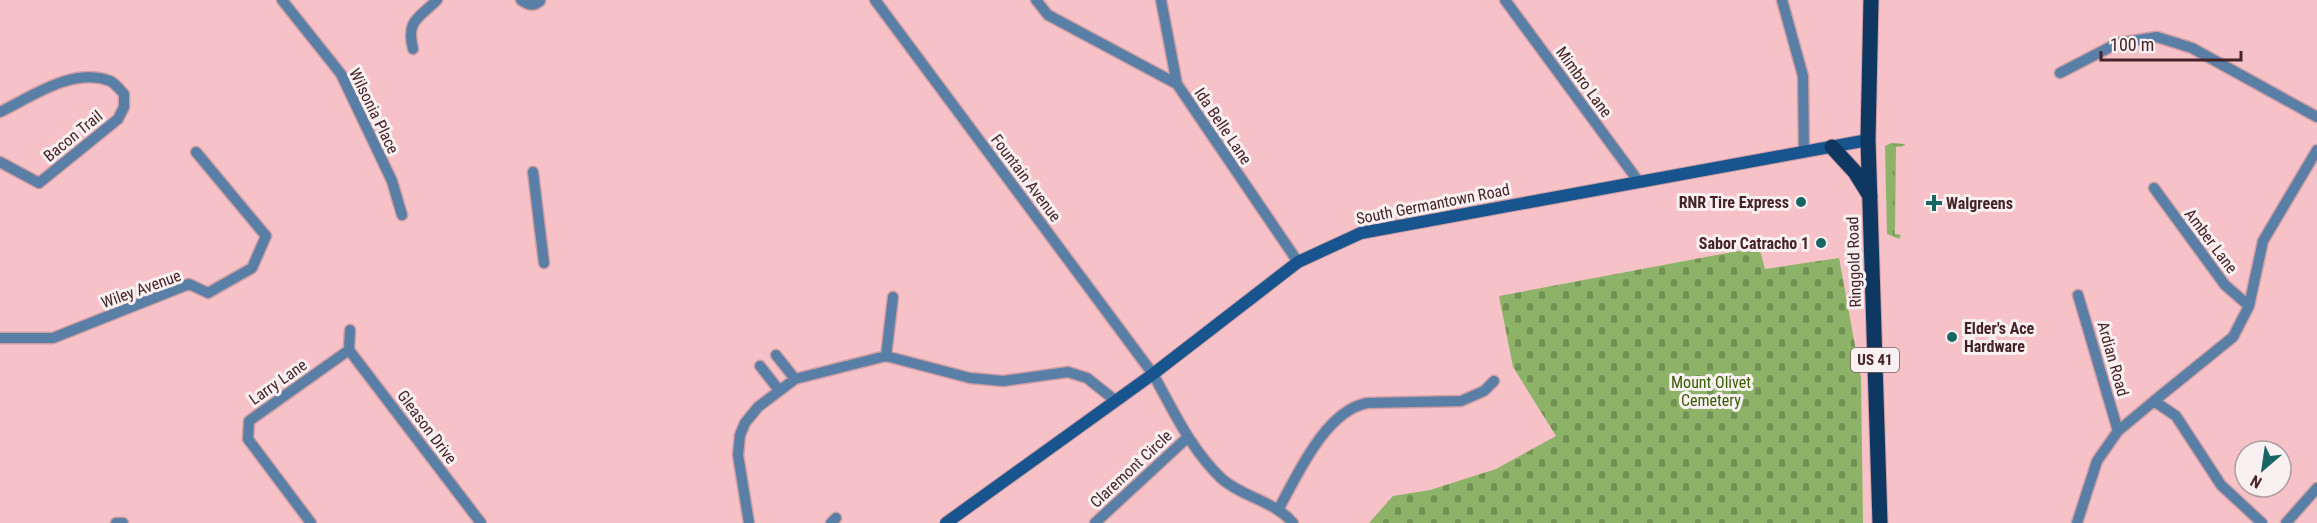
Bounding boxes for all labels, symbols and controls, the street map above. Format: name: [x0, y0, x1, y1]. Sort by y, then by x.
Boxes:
scale bar: [2101, 24, 2240, 62]
text: 100 m: [2110, 34, 2154, 55]
street label: Mimbro Lane: [1552, 43, 1616, 121]
street label: Wilsonia Place: [345, 65, 403, 157]
street label: Ida Belle Lane: [1190, 84, 1256, 168]
street label: Bacon Trail: [40, 107, 106, 165]
street label: Fountain Avenue: [987, 131, 1065, 225]
street label: South Germantown Road: [1355, 180, 1511, 228]
place label: RNR Tire Express: [1679, 193, 1789, 212]
place label: Walgreens: [1946, 194, 2013, 213]
marker: RNR Tire Express: [1794, 195, 1808, 209]
marker: Walgreens: [1927, 196, 1941, 210]
street label: Amber Lane: [2181, 205, 2241, 277]
street label: Ringgold Road: [1843, 216, 1865, 308]
place label: Sabor Catracho 1: [1699, 234, 1809, 253]
marker: Sabor Catracho 1: [1814, 236, 1828, 250]
street label: Wiley Avenue: [99, 266, 183, 312]
place label: Elder's Ace Hardware: [1964, 319, 2035, 356]
street label: Ardian Road: [2093, 319, 2133, 399]
marker: Elder's Ace Hardware: [1945, 330, 1959, 344]
road number: US 41: [1851, 348, 1899, 372]
street label: Larry Lane: [246, 355, 310, 409]
park label: Mount Olivet Cemetery: [1671, 373, 1751, 410]
street label: Gleason Drive: [393, 387, 461, 467]
street label: Claremont Circle: [1086, 426, 1176, 512]
north arrow: [2233, 439, 2293, 499]
text: N: [2247, 471, 2265, 492]

